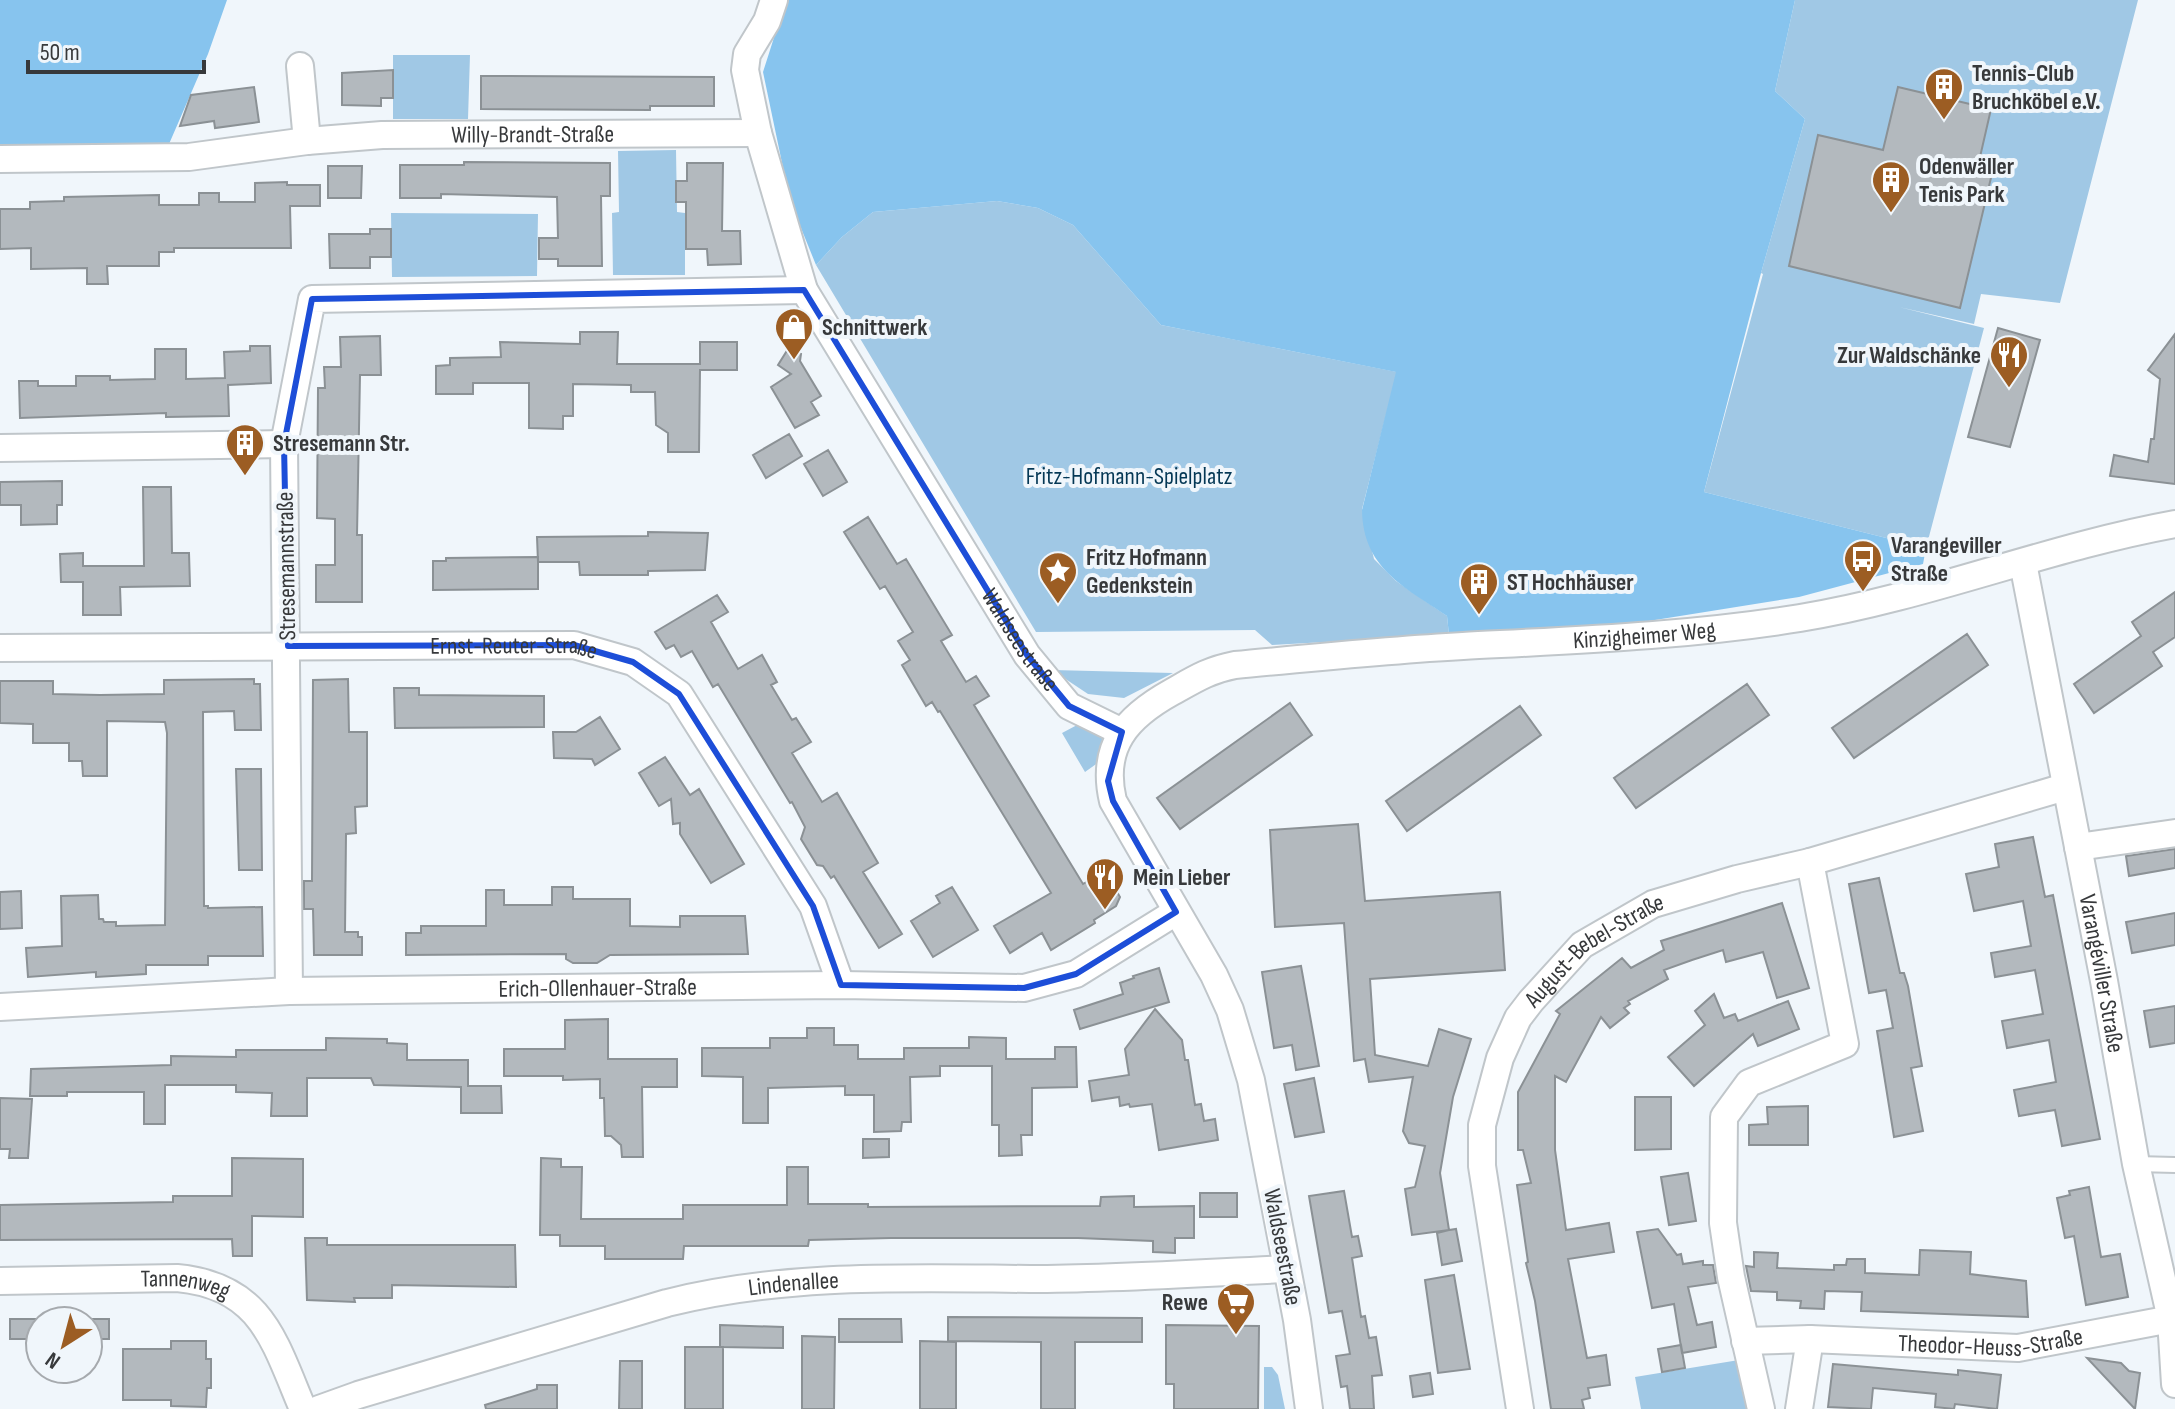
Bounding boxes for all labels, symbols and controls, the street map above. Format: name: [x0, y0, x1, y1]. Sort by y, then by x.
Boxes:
scale bar: [28, 24, 204, 74]
text: 50 m: [40, 38, 80, 67]
place label: Tennis-Club Bruchköbel e.V.: [1972, 59, 2100, 116]
building icon: Tennis-Club Bruchköbel e.V.: [1923, 66, 1965, 121]
street label: Willy-Brandt-Straße: [451, 120, 614, 150]
place label: Odenwäller Tenis Park: [1919, 152, 2015, 209]
building icon: Odenwäller Tenis Park: [1870, 159, 1912, 214]
shop icon: Schnittwerk: [773, 306, 815, 361]
place label: Schnittwerk: [822, 313, 927, 342]
restaurant icon: Zur Waldschänke: [1988, 334, 2030, 389]
place label: Zur Waldschänke: [1837, 341, 1981, 370]
building icon: Stresemann Str.: [224, 422, 266, 477]
place label: Stresemann Str.: [273, 429, 410, 458]
park label: Fritz-Hofmann-Spielplatz: [1026, 462, 1233, 491]
street label: Stresemannstraße: [271, 491, 302, 641]
place label: Varangeviller Straße: [1891, 531, 2002, 588]
bus stop icon: Varangeviller Straße: [1842, 538, 1884, 593]
place label: Fritz Hofmann Gedenkstein: [1086, 543, 1207, 600]
place icon: Fritz Hofmann Gedenkstein: [1037, 550, 1079, 605]
building icon: ST Hochhäuser: [1458, 561, 1500, 616]
place label: ST Hochhäuser: [1507, 568, 1634, 597]
street label: Waldseestraße: [975, 583, 1065, 697]
street label: Kinzigheimer Weg: [1572, 615, 1717, 655]
street label: Ernst-Reuter-Straße: [430, 631, 601, 666]
restaurant icon: Mein Lieber: [1084, 856, 1126, 911]
place label: Mein Lieber: [1133, 863, 1231, 892]
street label: August-Bebel-Straße: [1518, 888, 1667, 1014]
street label: Varangéviller Straße: [2073, 892, 2130, 1055]
street label: Erich-Ollenhauer-Straße: [498, 973, 697, 1004]
street label: Waldseestraße: [1257, 1186, 1308, 1308]
street label: Tannenweg: [140, 1264, 235, 1306]
street label: Lindenallee: [746, 1266, 840, 1302]
supermarket icon: Rewe: [1215, 1281, 1257, 1336]
place label: Rewe: [1162, 1288, 1208, 1317]
north arrow: [24, 1305, 104, 1385]
street label: Theodor-Heuss-Straße: [1897, 1322, 2085, 1363]
text: N: [40, 1346, 66, 1374]

